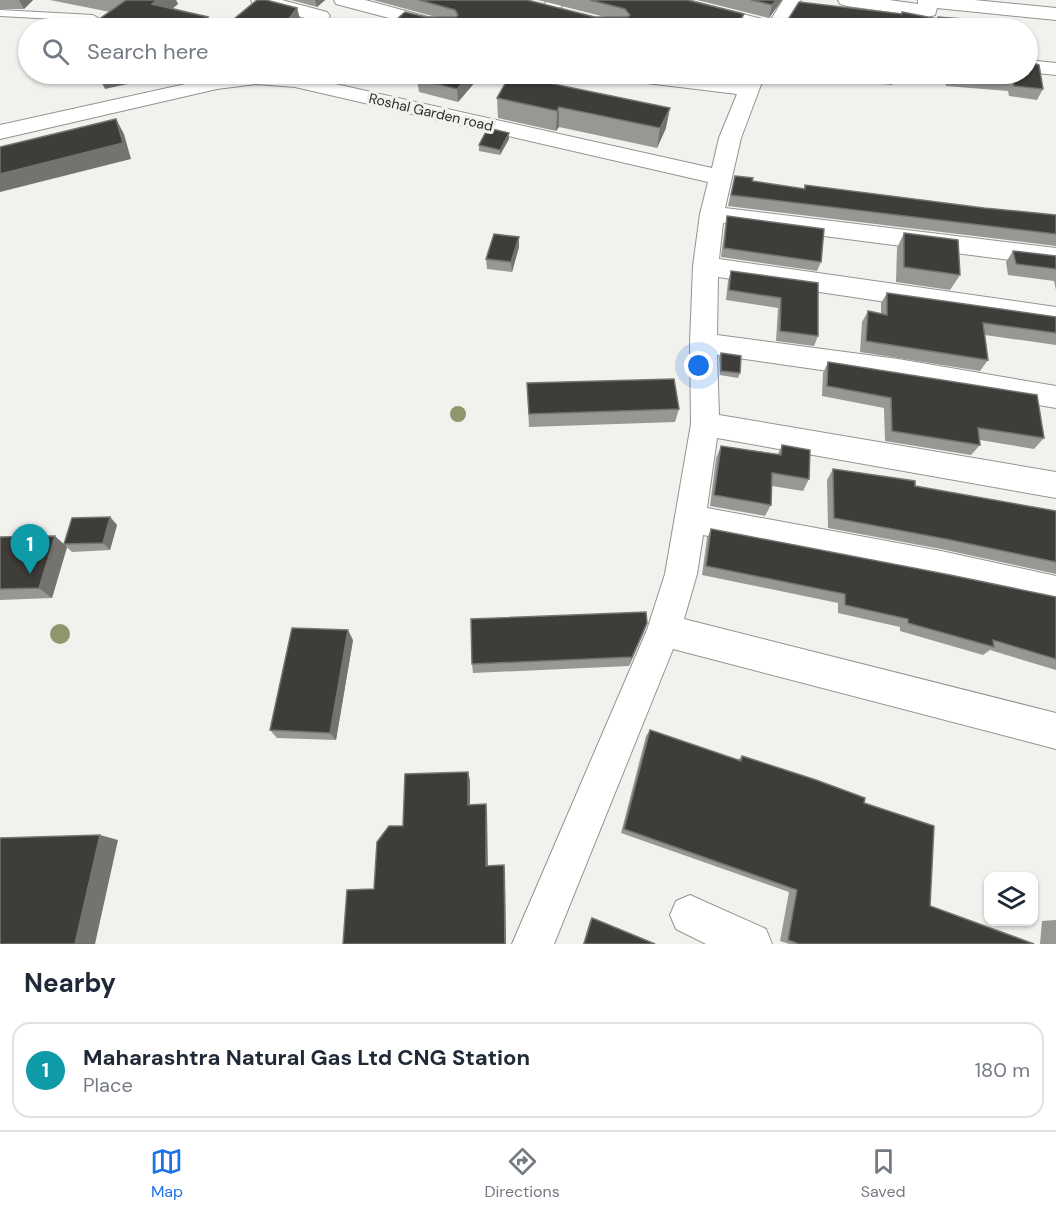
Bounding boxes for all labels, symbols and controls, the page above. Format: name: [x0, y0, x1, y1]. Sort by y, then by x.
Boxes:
search box: [18, 18, 1038, 84]
icon: search: [39, 35, 72, 68]
text: Search here: [87, 37, 208, 66]
street label: Roshal Garden road: [367, 89, 495, 135]
your location: [684, 351, 713, 380]
pin: 1: [10, 524, 50, 574]
map controls: [984, 872, 1038, 926]
button: layers: [984, 872, 1038, 926]
text: Nearby: [24, 966, 116, 1000]
text: Maharashtra Natural Gas Ltd CNG Station: [83, 1043, 530, 1072]
text: 1: [42, 1057, 49, 1083]
text: 180 m: [975, 1057, 1030, 1083]
text: Place: [83, 1072, 133, 1098]
tab: Map: [150, 1145, 183, 1202]
tab: Directions: [484, 1145, 560, 1202]
tab: Saved: [861, 1145, 906, 1202]

